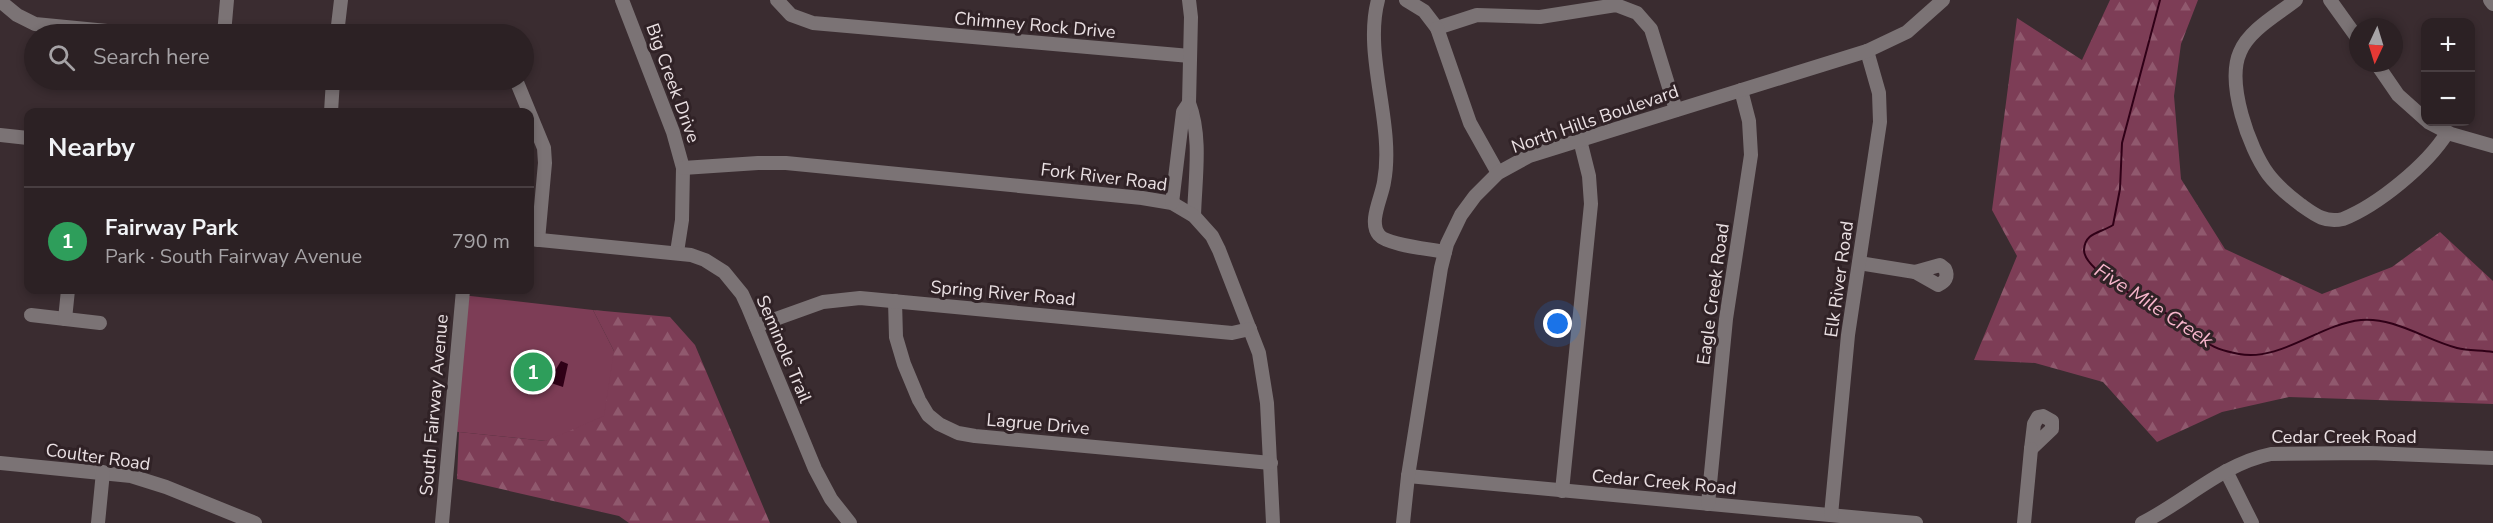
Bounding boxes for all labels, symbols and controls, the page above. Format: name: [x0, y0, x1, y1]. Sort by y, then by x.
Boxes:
street label: Chimney Rock Drive: [953, 6, 1117, 44]
north arrow: [2349, 18, 2403, 72]
map controls: [2421, 18, 2475, 126]
button: +: [2421, 18, 2475, 72]
street label: Big Creek Drive: [640, 20, 706, 146]
search box: [24, 24, 534, 90]
icon: search: [45, 41, 78, 74]
text: Search here: [93, 42, 210, 72]
button: −: [2421, 72, 2475, 126]
street label: North Hills Boulevard: [1508, 79, 1682, 159]
text: Nearby: [48, 130, 135, 165]
street label: Fork River Road: [1039, 157, 1169, 197]
text: Fairway Park: [105, 213, 238, 243]
street label: Elk River Road: [1819, 219, 1859, 339]
street label: Eagle Creek Road: [1691, 222, 1735, 366]
text: 1: [62, 228, 74, 255]
text: 790 m: [452, 228, 510, 255]
text: Park · South Fairway Avenue: [105, 243, 362, 270]
water label: Five Mile Creek: [2089, 257, 2219, 354]
street label: Spring River Road: [929, 275, 1077, 311]
street label: Seminole Trail: [751, 291, 818, 407]
your location: [1543, 309, 1572, 338]
street label: South Fairway Avenue: [414, 313, 454, 497]
pin: 1: [514, 350, 552, 394]
street label: Lagrue Drive: [986, 408, 1090, 440]
street label: Cedar Creek Road: [2271, 425, 2417, 449]
street label: Coulter Road: [44, 438, 152, 476]
street label: Cedar Creek Road: [1591, 464, 1737, 500]

